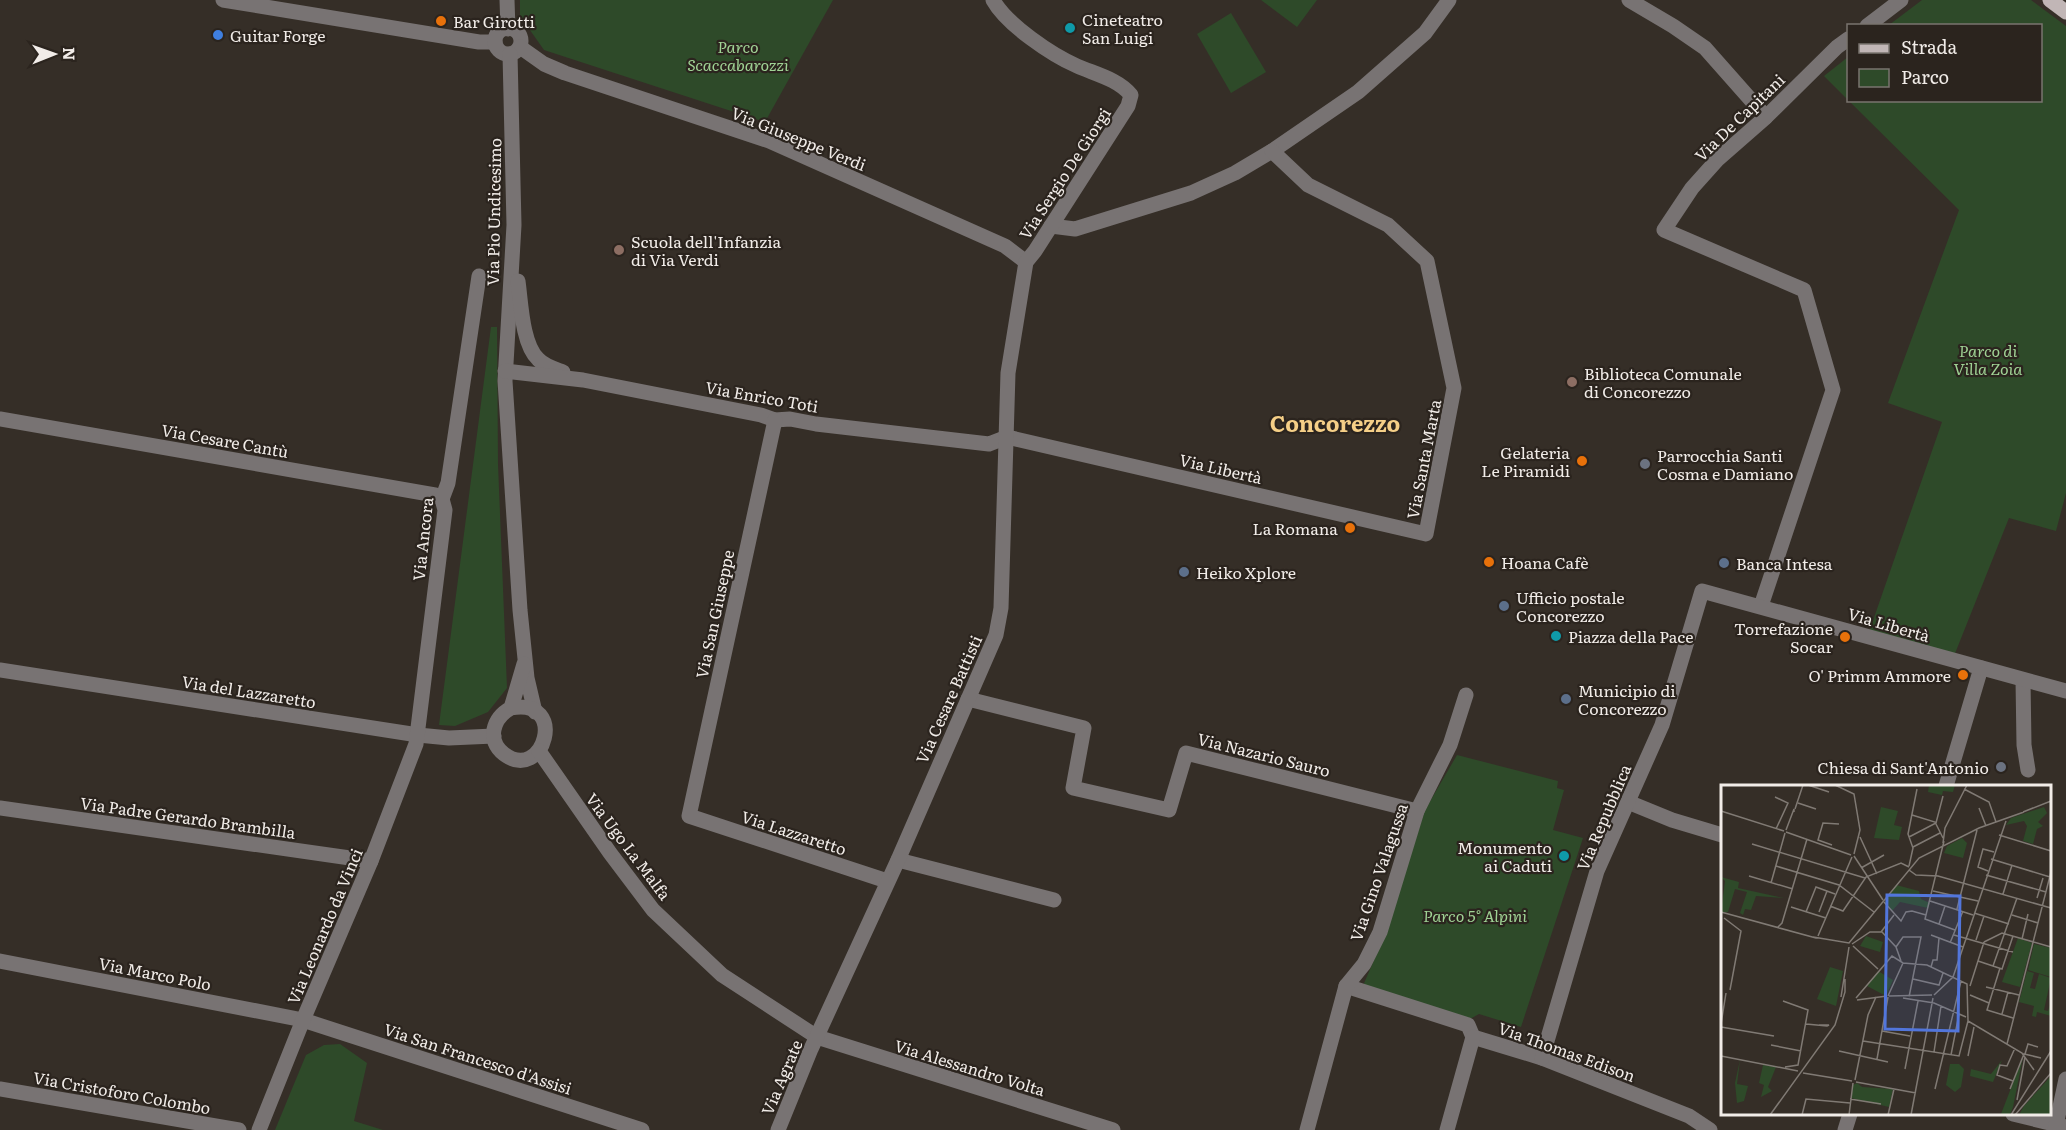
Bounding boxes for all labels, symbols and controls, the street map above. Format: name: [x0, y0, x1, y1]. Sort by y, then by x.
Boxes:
place label: Cineteatro San Luigi: [1082, 7, 1163, 49]
place label: Bar Girotti: [453, 9, 535, 33]
marker: Bar Girotti: [434, 14, 448, 28]
marker: Cineteatro San Luigi: [1063, 21, 1077, 35]
place label: Guitar Forge: [230, 23, 325, 47]
north arrow: [24, 24, 84, 84]
legend: [1847, 24, 2042, 102]
marker: Guitar Forge: [211, 28, 225, 42]
text: Strada: [1901, 33, 1958, 60]
park label: Parco Scaccabarozzi: [687, 34, 789, 76]
text: N: [58, 47, 82, 61]
text: Parco: [1901, 63, 1949, 90]
street label: Via De Capitani: [1688, 68, 1790, 166]
street label: Via Giuseppe Verdi: [728, 100, 870, 176]
street label: Via Sergio De Giorgi: [1012, 102, 1116, 244]
street label: Via Pio Undicesimo: [480, 138, 506, 286]
place label: Scuola dell'Infanzia di Via Verdi: [631, 229, 782, 271]
marker: Scuola dell'Infanzia di Via Verdi: [612, 243, 626, 257]
park label: Parco di Villa Zoia: [1953, 338, 2023, 380]
place label: Biblioteca Comunale di Concorezzo: [1584, 361, 1742, 403]
street label: Via Enrico Toti: [704, 374, 820, 418]
marker: Biblioteca Comunale di Concorezzo: [1565, 375, 1579, 389]
street label: Via Santa Marta: [1400, 397, 1446, 521]
district label: Concorezzo: [1270, 406, 1400, 439]
street label: Via Cesare Cantù: [160, 417, 290, 463]
place label: Gelateria Le Piramidi: [1481, 440, 1570, 482]
place label: Parrocchia Santi Cosma e Damiano: [1657, 443, 1793, 485]
street label: Via Libertà: [1177, 447, 1265, 489]
marker: Gelateria Le Piramidi: [1575, 454, 1589, 468]
marker: Parrocchia Santi Cosma e Damiano: [1638, 457, 1652, 471]
street label: Via Ancora: [406, 496, 438, 582]
place label: La Romana: [1252, 516, 1338, 540]
marker: La Romana: [1343, 521, 1357, 535]
street label: Via San Giuseppe: [689, 547, 739, 681]
place label: Hoana Cafè: [1501, 550, 1589, 574]
place label: Banca Intesa: [1736, 551, 1833, 575]
marker: Hoana Cafè: [1482, 555, 1496, 569]
marker: Banca Intesa: [1717, 556, 1731, 570]
place label: Heiko Xplore: [1196, 560, 1296, 584]
marker: Heiko Xplore: [1177, 565, 1191, 579]
place label: Ufficio postale Concorezzo: [1516, 585, 1625, 627]
marker: Ufficio postale Concorezzo: [1497, 599, 1511, 613]
street label: Via Libertà: [1845, 601, 1933, 647]
place label: Torrefazione Socar: [1734, 616, 1833, 658]
place label: Piazza della Pace: [1568, 624, 1694, 648]
marker: Piazza della Pace: [1549, 629, 1563, 643]
marker: Torrefazione Socar: [1838, 630, 1852, 644]
street label: Via Cesare Battisti: [909, 631, 987, 767]
place label: O' Primm Ammore: [1808, 663, 1951, 687]
marker: O' Primm Ammore: [1956, 668, 1970, 682]
street label: Via del Lazzaretto: [180, 669, 318, 713]
place label: Municipio di Concorezzo: [1578, 678, 1676, 720]
marker: Municipio di Concorezzo: [1559, 692, 1573, 706]
street label: Via Nazario Sauro: [1195, 726, 1333, 782]
place label: Chiesa di Sant'Antonio: [1817, 755, 1989, 779]
street label: Via Repubblica: [1570, 760, 1636, 874]
marker: Chiesa di Sant'Antonio: [1994, 760, 2008, 774]
inset map: [1721, 785, 2051, 1115]
street label: Via Ugo La Malfa: [581, 787, 678, 905]
street label: Via Padre Gerardo Brambilla: [79, 790, 298, 844]
street label: Via Gino Valagussa: [1343, 799, 1413, 944]
street label: Via Lazzaretto: [738, 804, 850, 860]
place label: Monumento ai Caduti: [1457, 835, 1552, 877]
street label: Via Leonardo da Vinci: [280, 844, 368, 1008]
marker: Monumento ai Caduti: [1557, 849, 1571, 863]
park label: Parco 5° Alpini: [1423, 903, 1527, 927]
street label: Via Marco Polo: [97, 950, 213, 996]
street label: Via Thomas Edison: [1495, 1015, 1639, 1087]
street label: Via San Francesco d'Assisi: [381, 1016, 575, 1100]
street label: Via Alessandro Volta: [892, 1033, 1049, 1101]
street label: Via Agrate: [754, 1036, 808, 1118]
street label: Via Cristoforo Colombo: [31, 1065, 213, 1119]

